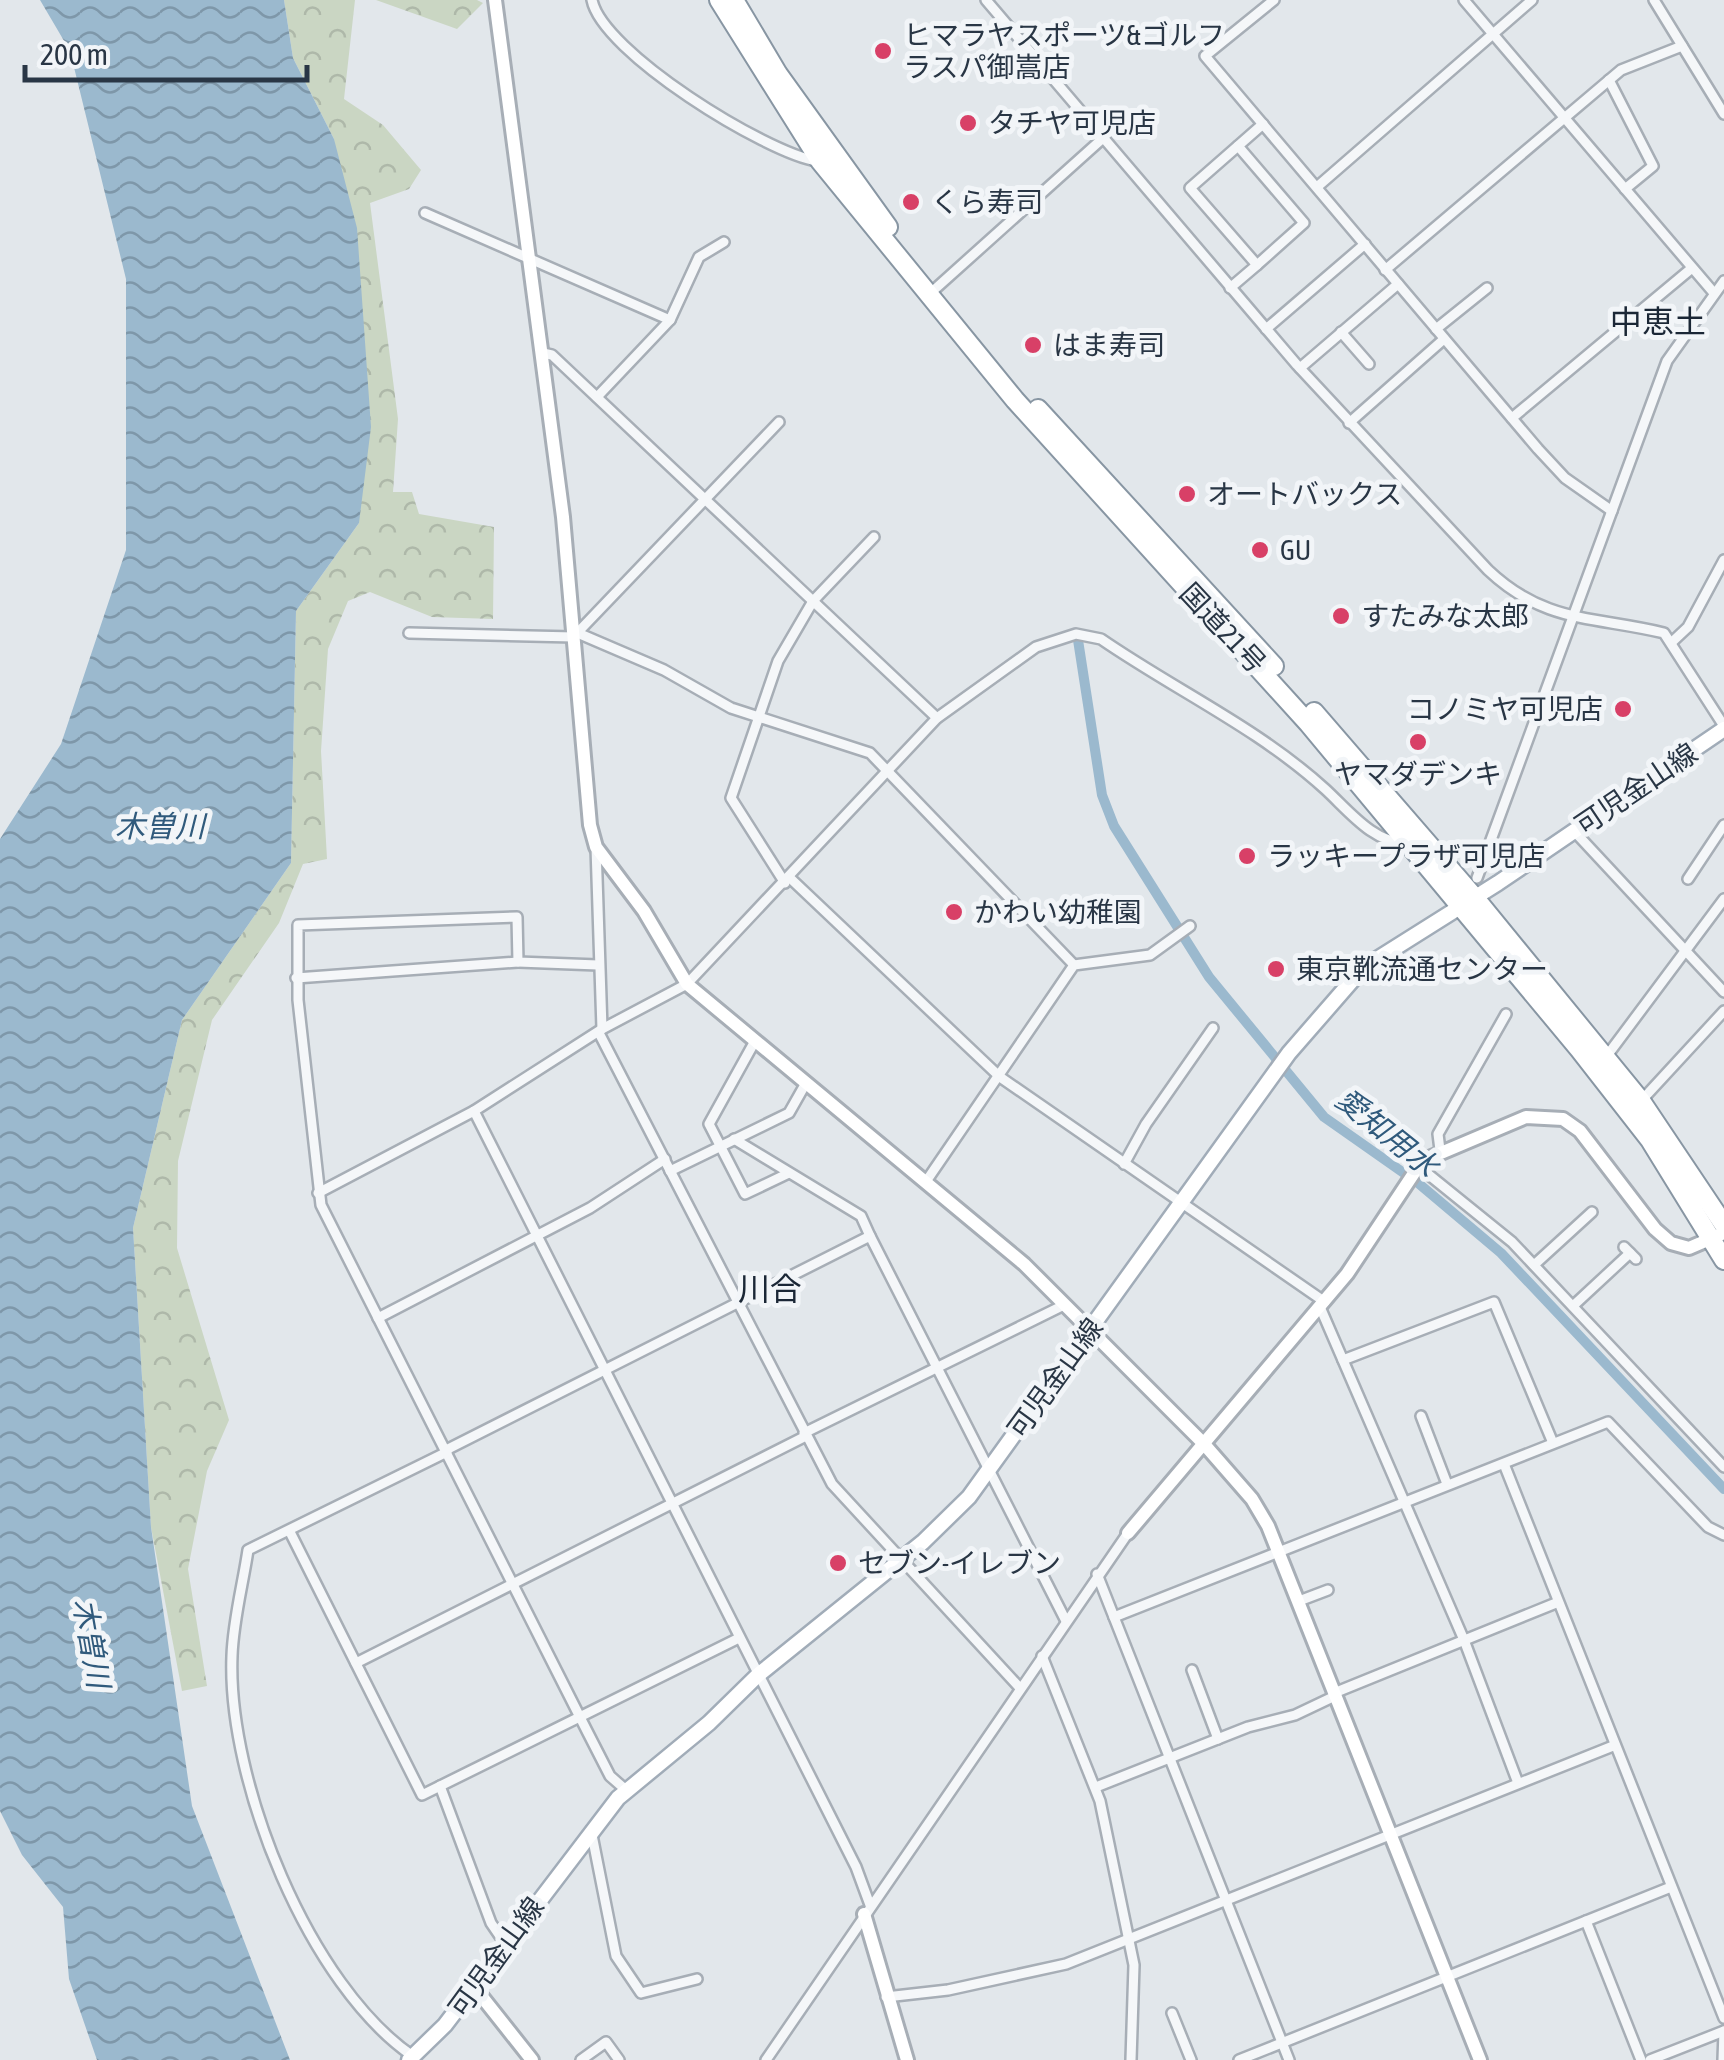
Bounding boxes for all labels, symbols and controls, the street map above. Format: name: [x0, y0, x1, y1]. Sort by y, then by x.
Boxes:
place label: ヒマラヤスポーツ&ゴルフ ラスパ御嵩店: [903, 19, 1225, 83]
scale bar: [25, 20, 308, 82]
text: 200 m: [40, 37, 108, 71]
marker: ヒマラヤスポーツ&ゴルフ ラスパ御嵩店: [872, 40, 894, 62]
place label: タチヤ可児店: [988, 107, 1156, 139]
marker: タチヤ可児店: [957, 112, 979, 134]
place label: くら寿司: [931, 186, 1043, 218]
marker: くら寿司: [900, 191, 922, 213]
district label: 中恵土: [1610, 303, 1706, 340]
place label: はま寿司: [1053, 329, 1165, 361]
marker: はま寿司: [1022, 334, 1044, 356]
place label: オートバックス: [1207, 478, 1402, 510]
marker: オートバックス: [1176, 483, 1198, 505]
place label: GU: [1280, 534, 1311, 566]
marker: GU: [1249, 539, 1271, 561]
street label: 国道21号: [1174, 577, 1272, 679]
place label: すたみな太郎: [1361, 600, 1529, 632]
marker: すたみな太郎: [1330, 605, 1352, 627]
place label: コノミヤ可児店: [1407, 693, 1603, 725]
marker: コノミヤ可児店: [1612, 698, 1634, 720]
marker: ヤマダデンキ: [1407, 731, 1429, 753]
street label: 可児金山線: [1569, 737, 1703, 841]
place label: ヤマダデンキ: [1334, 758, 1502, 790]
water label: 木曽川: [115, 809, 208, 843]
place label: ラッキープラザ可児店: [1267, 840, 1545, 872]
marker: ラッキープラザ可児店: [1236, 845, 1258, 867]
place label: かわい幼稚園: [974, 896, 1142, 928]
marker: かわい幼稚園: [943, 901, 965, 923]
place label: 東京靴流通センター: [1296, 953, 1548, 985]
marker: 東京靴流通センター: [1265, 958, 1287, 980]
water label: 愛知用水: [1330, 1081, 1447, 1185]
district label: 川合: [738, 1270, 802, 1307]
street label: 可児金山線: [1001, 1312, 1109, 1444]
place label: セブン-イレブン: [858, 1547, 1061, 1579]
marker: セブン-イレブン: [827, 1552, 849, 1574]
water label: 木曽川: [67, 1596, 117, 1693]
street label: 可児金山線: [442, 1891, 550, 2023]

